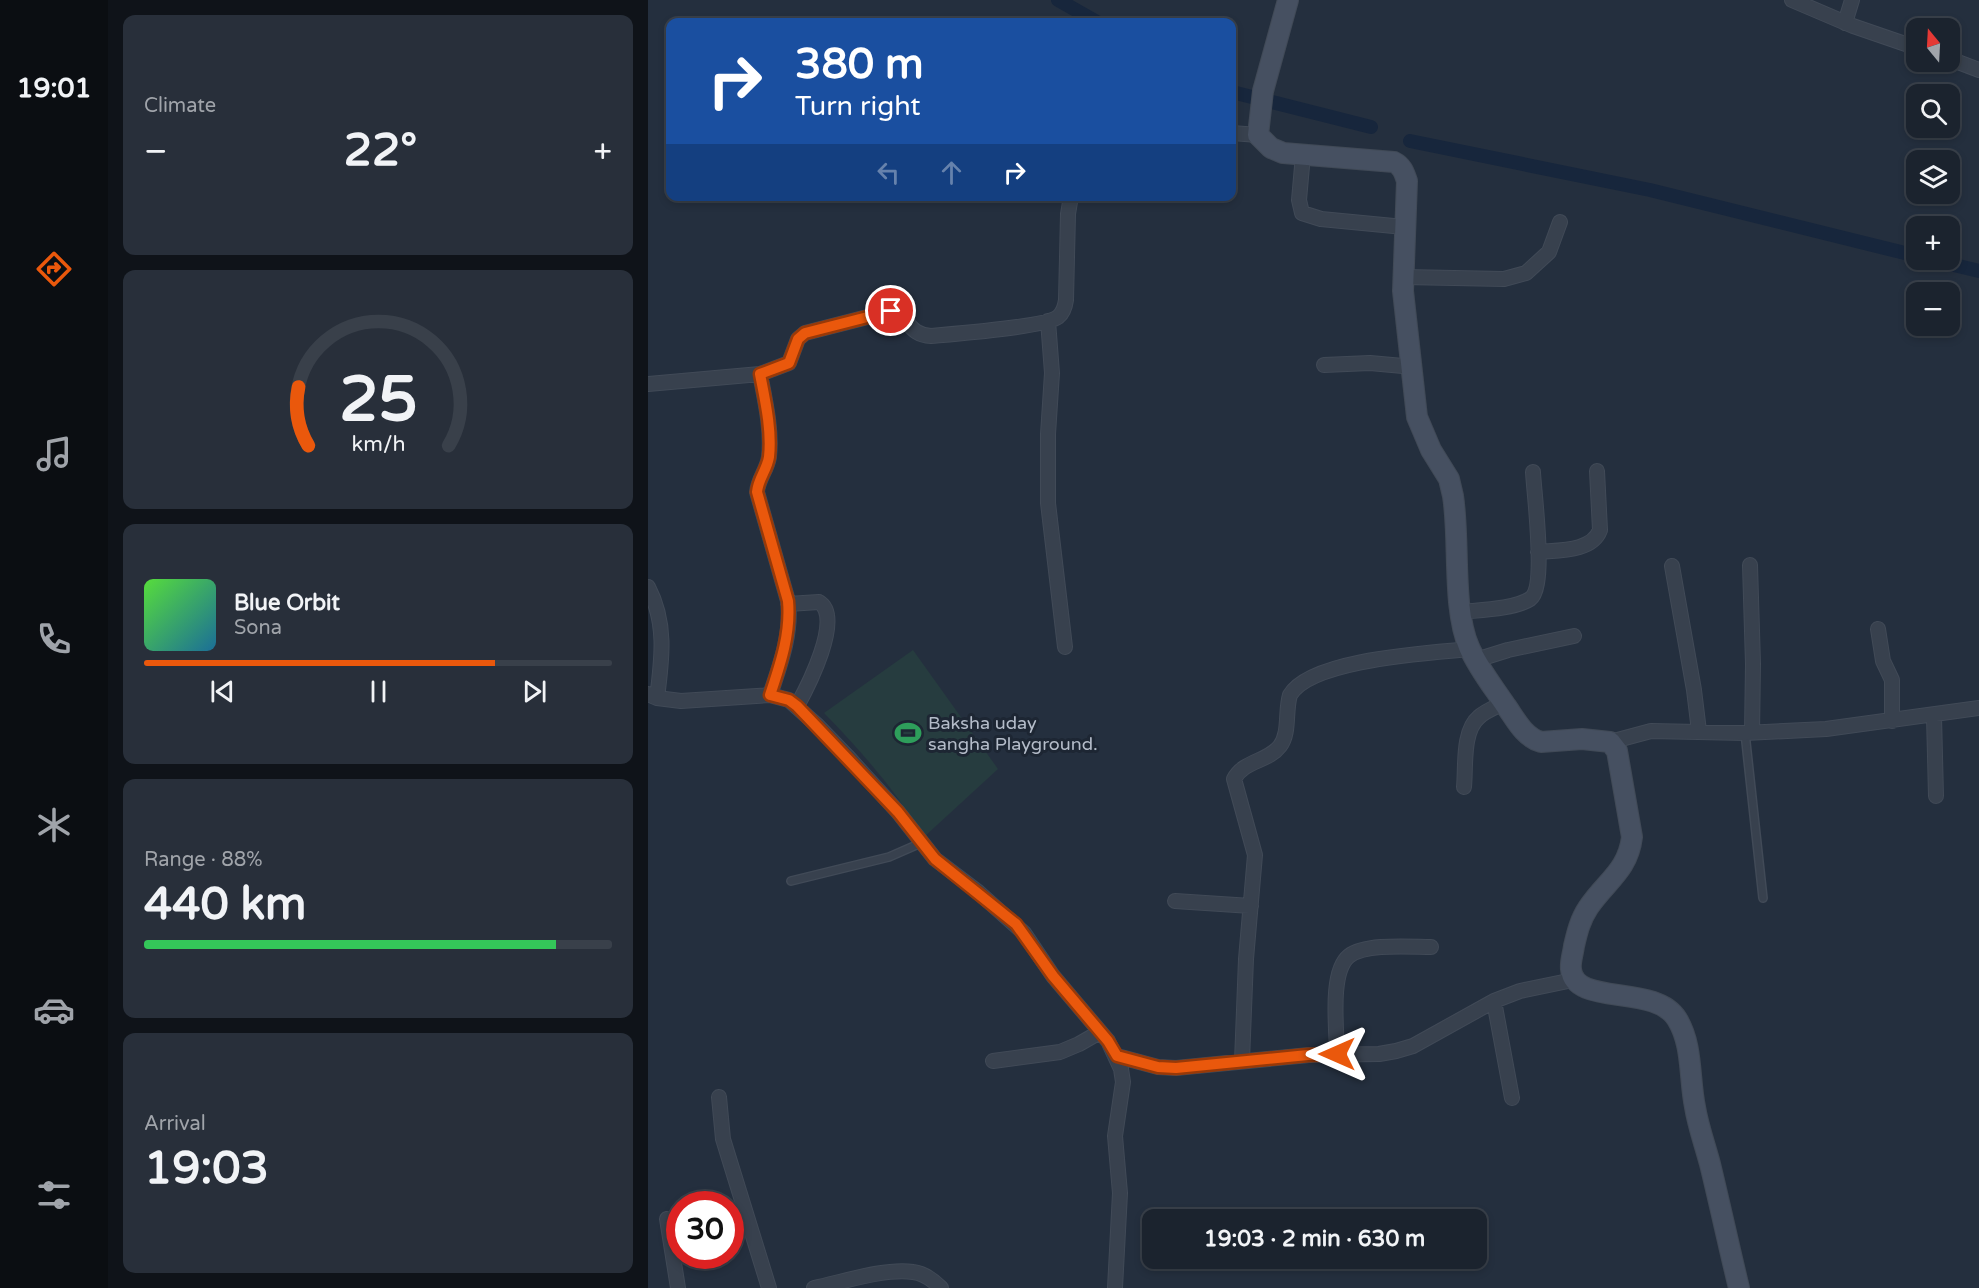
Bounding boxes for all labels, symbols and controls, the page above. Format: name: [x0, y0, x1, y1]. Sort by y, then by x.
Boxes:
north arrow: [1906, 18, 1960, 72]
map controls: [1906, 18, 1960, 336]
text: 380 m: [795, 39, 924, 90]
icon: right: [696, 42, 774, 120]
text: 19:01: [17, 72, 91, 105]
button: search: [1906, 84, 1960, 138]
text: Turn right: [795, 90, 921, 123]
text: Climate: [144, 94, 216, 118]
text: 22°: [344, 124, 417, 178]
text: −: [144, 132, 168, 171]
text: +: [593, 132, 612, 171]
button: layers: [1906, 150, 1960, 204]
icon: left: [872, 156, 905, 189]
icon: ahead: [935, 156, 968, 189]
icon: right: [998, 156, 1031, 189]
button: +: [1906, 216, 1960, 270]
icon: directions: [33, 248, 75, 290]
button: −: [1906, 282, 1960, 336]
pin: [865, 285, 916, 336]
icon: arrive: [874, 294, 907, 327]
text: 25: [339, 364, 417, 439]
text: km/h: [351, 432, 405, 458]
icon: music: [33, 433, 75, 475]
text: Blue Orbit: [234, 590, 340, 616]
text: Sona: [234, 616, 282, 640]
icon: phone: [33, 618, 75, 660]
icon: previous: [206, 675, 239, 708]
icon: pause: [362, 675, 395, 708]
icon: next: [518, 675, 551, 708]
place label: Baksha uday sangha Playground.: [928, 712, 1098, 755]
sports icon: Baksha uday sangha Playground.: [893, 718, 923, 748]
icon: climate: [33, 804, 75, 846]
text: Range · 88%: [144, 848, 263, 872]
text: 440 km: [144, 878, 306, 932]
icon: car: [33, 989, 75, 1031]
position arrow: [1305, 1022, 1369, 1086]
text: Arrival: [144, 1112, 206, 1136]
text: 19:03: [144, 1142, 269, 1196]
icon: filters: [33, 1174, 75, 1216]
speed limit sign: 30: [666, 1191, 744, 1269]
text: 19:03 · 2 min · 630 m: [1204, 1226, 1425, 1252]

